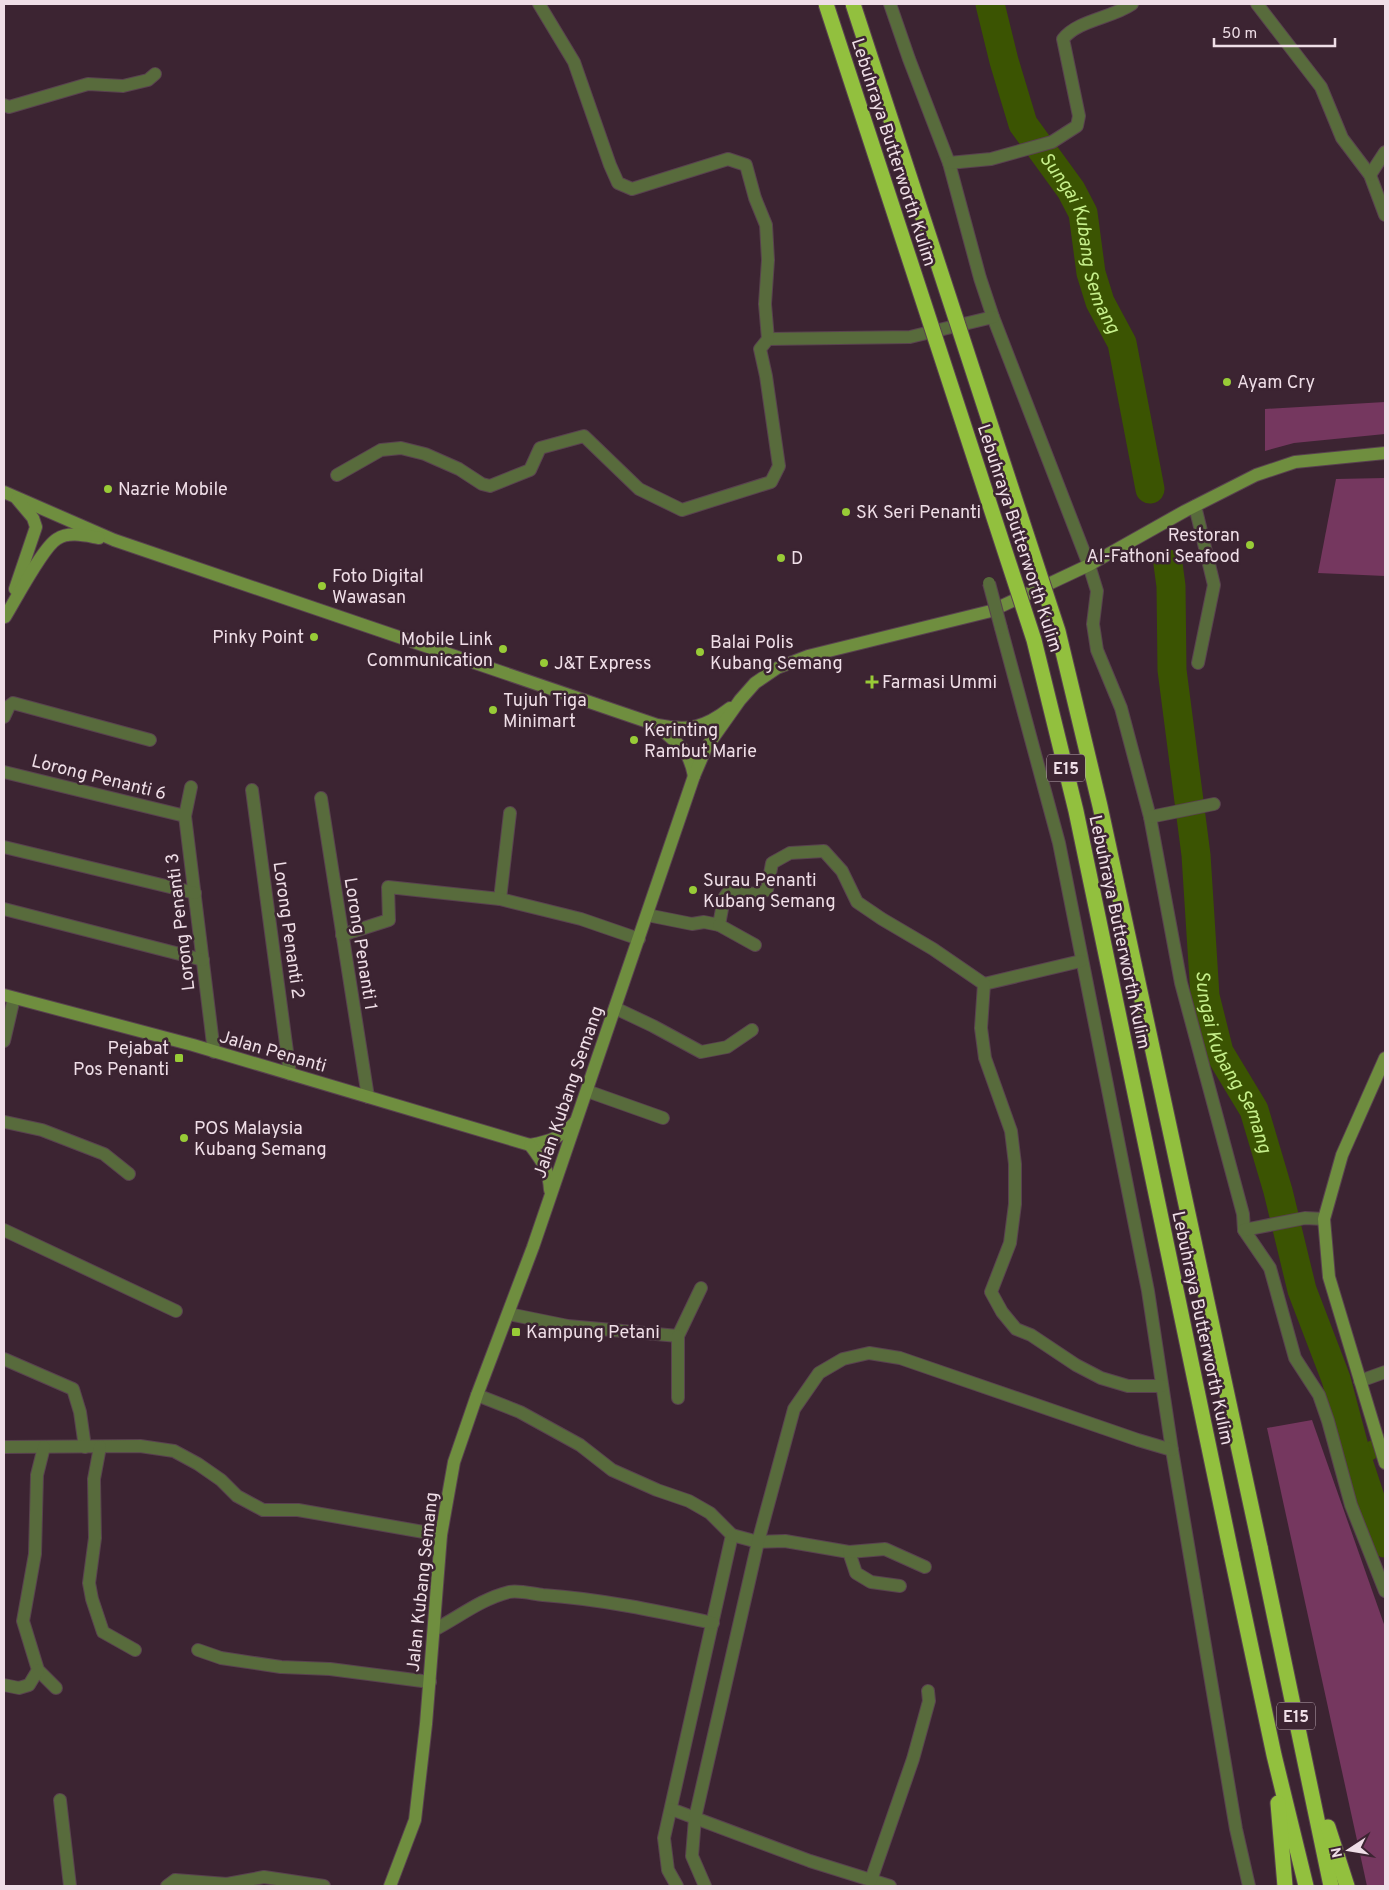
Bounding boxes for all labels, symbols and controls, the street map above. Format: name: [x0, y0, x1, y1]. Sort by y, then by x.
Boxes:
scale bar: [1214, 15, 1335, 47]
text: 50 m: [1222, 25, 1257, 44]
street label: Lebuhraya Butterworth Kulim: [845, 36, 940, 269]
water label: Sungai Kubang Semang: [1033, 148, 1125, 339]
place label: Ayam Cry: [1237, 372, 1315, 395]
marker: Ayam Cry: [1221, 376, 1233, 388]
street label: Lebuhraya Butterworth Kulim: [971, 422, 1066, 655]
place label: Nazrie Mobile: [118, 479, 228, 502]
marker: Nazrie Mobile: [102, 483, 114, 495]
place label: SK Seri Penanti: [856, 502, 981, 525]
marker: SK Seri Penanti: [840, 506, 852, 518]
place label: Restoran Al-Fathoni Seafood: [1087, 525, 1240, 569]
marker: Restoran Al-Fathoni Seafood: [1244, 539, 1256, 551]
place label: D: [791, 548, 803, 571]
marker: D: [775, 552, 787, 564]
place label: Foto Digital Wawasan: [332, 566, 424, 610]
marker: Foto Digital Wawasan: [316, 580, 328, 592]
place label: Pinky Point: [212, 627, 304, 650]
place label: Mobile Link Communication: [366, 629, 493, 673]
marker: Pinky Point: [308, 631, 320, 643]
place label: Balai Polis Kubang Semang: [710, 632, 843, 676]
marker: Mobile Link Communication: [497, 643, 509, 655]
marker: Balai Polis Kubang Semang: [694, 646, 706, 658]
place label: J&T Express: [554, 653, 651, 676]
marker: J&T Express: [538, 657, 550, 669]
place label: Farmasi Ummi: [882, 672, 997, 695]
marker: Farmasi Ummi: [866, 676, 878, 688]
place label: Tujuh Tiga Minimart: [503, 690, 587, 734]
marker: Tujuh Tiga Minimart: [487, 704, 499, 716]
place label: Kerinting Rambut Marie: [644, 720, 757, 764]
marker: Kerinting Rambut Marie: [628, 734, 640, 746]
street label: Lorong Penanti 6: [29, 751, 169, 806]
road number: E15: [1047, 754, 1085, 781]
street label: Lebuhraya Butterworth Kulim: [1082, 813, 1155, 1051]
street label: Lorong Penanti 3: [162, 852, 201, 992]
street label: Lorong Penanti 2: [266, 860, 309, 1000]
place label: Surau Penanti Kubang Semang: [703, 870, 836, 914]
street label: Lorong Penanti 1: [338, 876, 381, 1012]
marker: Surau Penanti Kubang Semang: [687, 884, 699, 896]
water label: Sungai Kubang Semang: [1189, 970, 1276, 1157]
street label: Jalan Kubang Semang: [529, 1003, 610, 1182]
street label: Jalan Penanti: [216, 1026, 329, 1079]
place label: Pejabat Pos Penanti: [73, 1038, 169, 1082]
marker: Pejabat Pos Penanti: [173, 1052, 185, 1064]
place label: POS Malaysia Kubang Semang: [194, 1118, 327, 1162]
marker: POS Malaysia Kubang Semang: [178, 1132, 190, 1144]
street label: Lebuhraya Butterworth Kulim: [1165, 1209, 1238, 1447]
place label: Kampung Petani: [526, 1322, 660, 1345]
marker: Kampung Petani: [510, 1326, 522, 1338]
street label: Jalan Kubang Semang: [403, 1491, 444, 1673]
road number: E15: [1277, 1702, 1315, 1730]
north arrow: [1324, 1825, 1374, 1875]
text: N: [1328, 1846, 1347, 1859]

